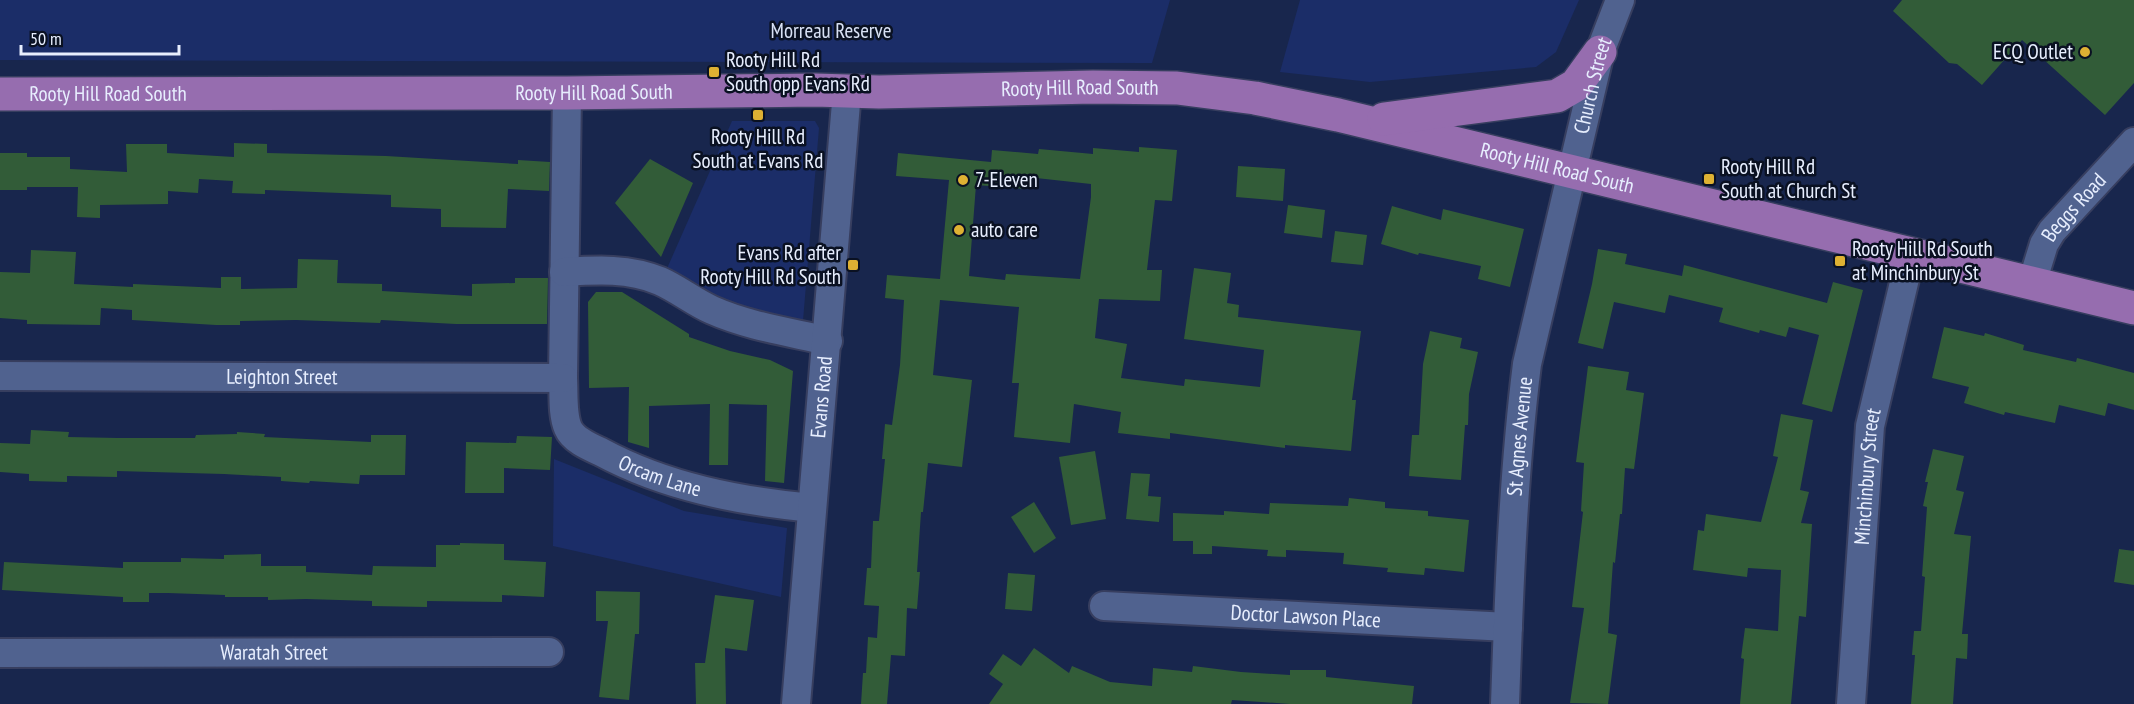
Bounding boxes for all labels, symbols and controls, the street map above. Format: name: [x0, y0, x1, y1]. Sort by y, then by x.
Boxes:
park label: Morreau Reserve: [771, 17, 891, 44]
scale bar: [21, 18, 178, 56]
text: 50 m: [30, 27, 62, 50]
street label: Church Street: [1567, 33, 1618, 136]
place label: ECQ Outlet: [1993, 38, 2073, 65]
marker: ECQ Outlet: [2078, 45, 2092, 59]
place label: Rooty Hill Rd South opp Evans Rd: [726, 46, 870, 97]
marker: Rooty Hill Rd South opp Evans Rd: [707, 65, 721, 79]
street label: Rooty Hill Road South: [1001, 73, 1159, 102]
street label: Rooty Hill Road South: [515, 78, 673, 106]
street label: Rooty Hill Road South: [29, 80, 187, 107]
marker: Rooty Hill Rd South at Evans Rd: [751, 108, 765, 122]
place label: Rooty Hill Rd South at Evans Rd: [693, 123, 823, 174]
street label: Rooty Hill Road South: [1478, 136, 1637, 199]
place label: Rooty Hill Rd South at Church St: [1721, 153, 1856, 204]
place label: 7-Eleven: [975, 166, 1038, 193]
street label: Beggs Road: [2035, 167, 2112, 246]
marker: Rooty Hill Rd South at Church St: [1702, 172, 1716, 186]
marker: 7-Eleven: [956, 173, 970, 187]
place label: auto care: [971, 216, 1038, 243]
marker: auto care: [952, 223, 966, 237]
place label: Rooty Hill Rd South at Minchinbury St: [1852, 235, 1993, 286]
place label: Evans Rd after Rooty Hill Rd South: [700, 239, 841, 290]
marker: Rooty Hill Rd South at Minchinbury St: [1833, 254, 1847, 268]
marker: Evans Rd after Rooty Hill Rd South: [846, 258, 860, 272]
street label: Evans Road: [804, 355, 838, 439]
street label: Leighton Street: [226, 363, 338, 390]
street label: St Agnes Avenue: [1501, 375, 1538, 497]
street label: Minchinbury Street: [1848, 405, 1887, 546]
street label: Orcam Lane: [614, 449, 704, 502]
street label: Doctor Lawson Place: [1230, 599, 1381, 633]
street label: Waratah Street: [220, 638, 328, 666]

